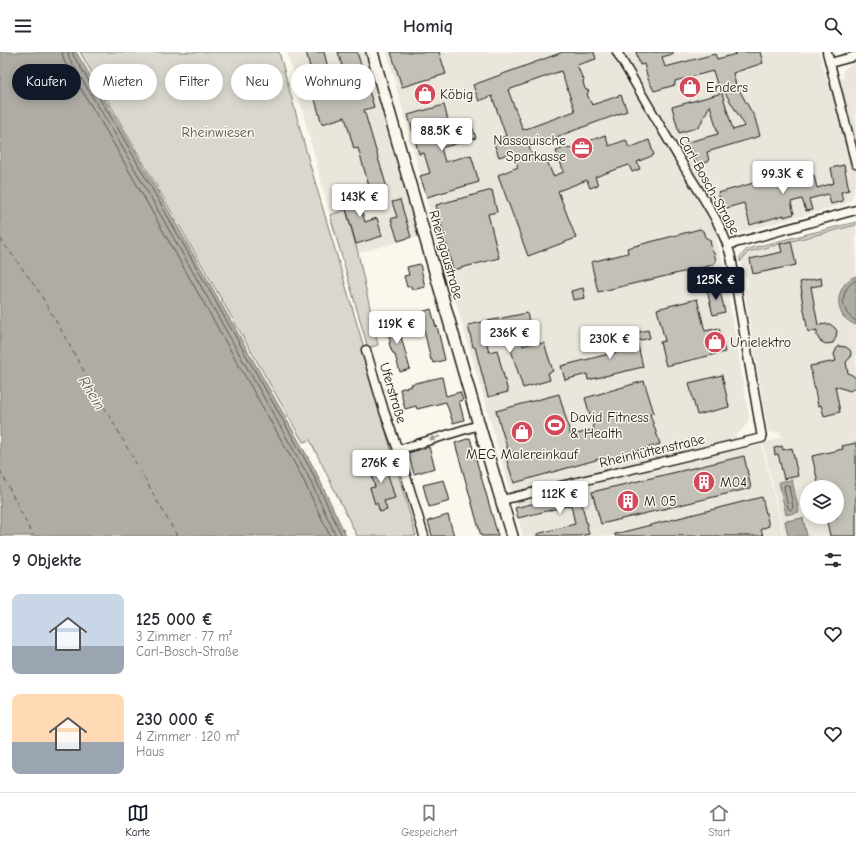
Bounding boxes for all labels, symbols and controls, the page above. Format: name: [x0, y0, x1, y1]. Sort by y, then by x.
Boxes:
icon: menu: [12, 15, 34, 37]
icon: search: [822, 15, 844, 37]
text: Homiq: [403, 16, 453, 37]
chip: Kaufen: [12, 64, 81, 100]
chip: Mieten: [89, 64, 157, 100]
chip: Filter: [165, 64, 223, 100]
chip: Neu: [231, 64, 283, 100]
chip: Wohnung: [291, 64, 375, 100]
shop icon: Enders: [677, 74, 703, 100]
place label: Enders: [706, 79, 748, 96]
shop icon: Köbig: [412, 81, 438, 107]
place label: Köbig: [440, 86, 473, 103]
pin: 88.5K €: [405, 118, 479, 152]
text: 88.5K €: [420, 123, 464, 138]
park label: Rheinwiesen: [182, 124, 254, 141]
place label: Nassauische Sparkasse: [493, 132, 566, 165]
street label: Carl-Bosch-Straße: [675, 133, 743, 237]
office icon: Nassauische Sparkasse: [569, 135, 595, 161]
pin: 99.3K €: [746, 161, 820, 195]
text: 99.3K €: [761, 166, 805, 181]
pin: 143K €: [327, 184, 393, 218]
text: 143K €: [341, 189, 379, 204]
street label: Rheingaustraße: [425, 208, 467, 302]
pin: 125K €: [683, 267, 749, 301]
text: 125K €: [696, 272, 736, 287]
pin: 119K €: [364, 311, 430, 345]
text: 119K €: [378, 316, 416, 331]
pin: 236K €: [477, 320, 543, 354]
text: 236K €: [490, 325, 530, 340]
pin: 230K €: [577, 326, 643, 360]
shop icon: Unielektro: [702, 329, 728, 355]
text: 230K €: [589, 331, 631, 346]
place label: Unielektro: [730, 334, 791, 351]
street label: Uferstraße: [376, 361, 410, 425]
water label: Rhein: [75, 373, 109, 413]
place label: David Fitness & Health: [570, 409, 649, 442]
sports icon: David Fitness & Health: [542, 412, 568, 438]
shop icon: MEG Malereinkauf: [509, 419, 535, 445]
street label: Rheinhüttenstraße: [598, 431, 706, 471]
one-way arrow: [429, 435, 441, 441]
place label: MEG Malereinkauf: [466, 446, 579, 463]
pin: 276K €: [348, 450, 414, 484]
text: 276K €: [361, 455, 401, 470]
building icon: M04: [691, 469, 717, 495]
place label: M04: [720, 474, 747, 491]
map controls: [800, 480, 844, 524]
button: layers: [800, 480, 844, 524]
pin: 112K €: [527, 481, 593, 515]
text: 112K €: [541, 486, 579, 501]
building icon: M 05: [615, 488, 641, 514]
place label: M 05: [644, 493, 677, 510]
icon: filters: [822, 549, 844, 571]
text: 9 Objekte: [12, 551, 81, 570]
icon: home: [44, 610, 92, 658]
text: 125 000 €: [136, 610, 213, 629]
icon: heart: [822, 623, 844, 645]
text: 3 Zimmer · 77 m²: [136, 629, 232, 644]
text: Carl-Bosch-Straße: [136, 644, 238, 659]
icon: home: [44, 710, 92, 758]
text: 230 000 €: [136, 710, 216, 729]
icon: heart: [822, 723, 844, 745]
text: 4 Zimmer · 120 m²: [136, 729, 240, 744]
text: Haus: [136, 744, 164, 759]
tab: Karte: [126, 802, 150, 839]
tab: Gespeichert: [401, 802, 457, 839]
tab: Start: [708, 802, 730, 839]

